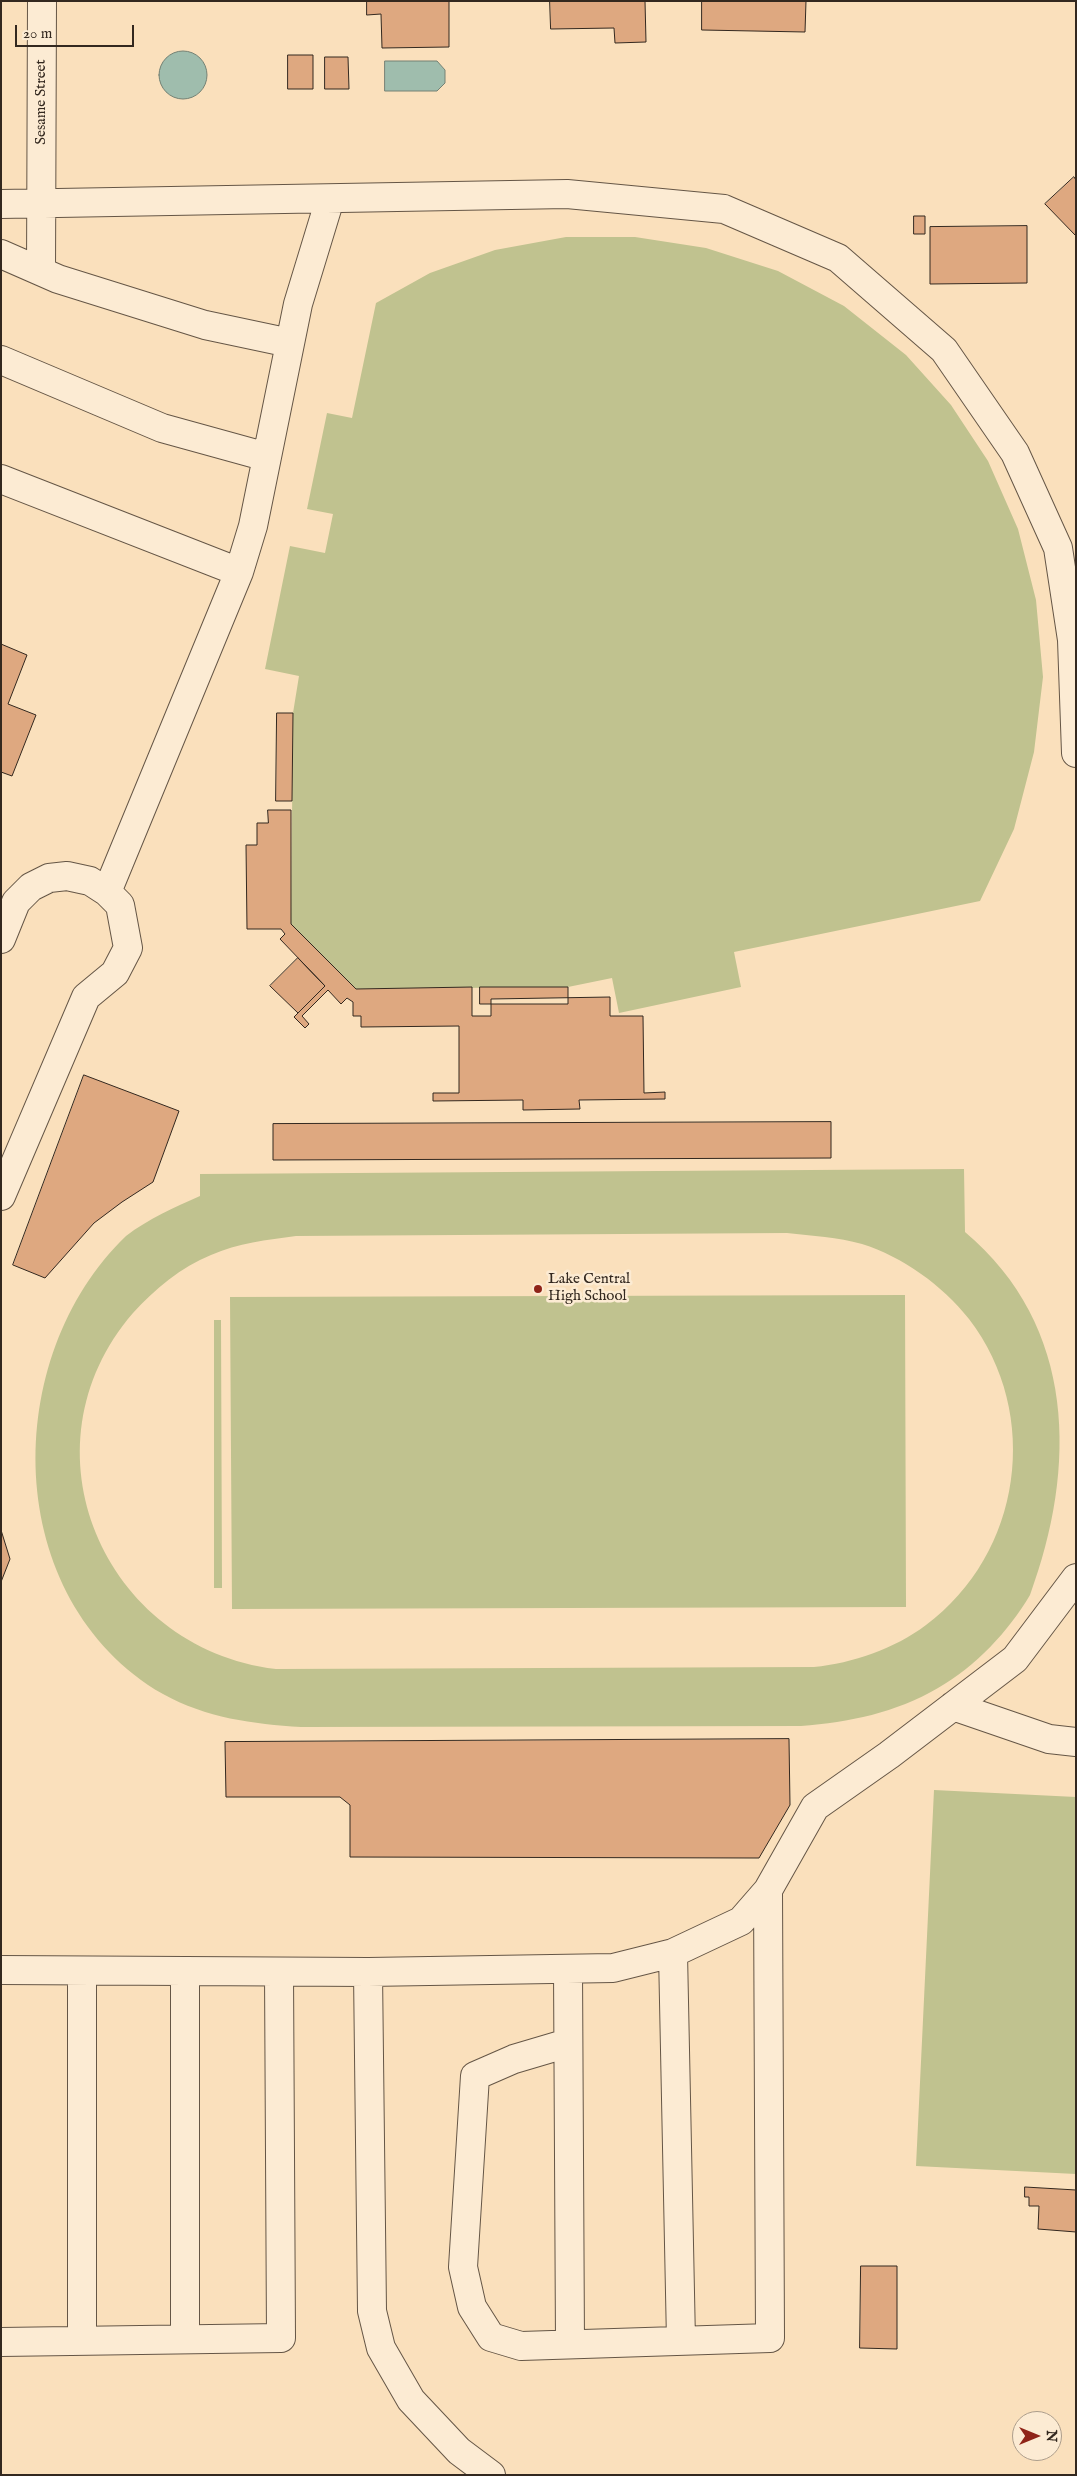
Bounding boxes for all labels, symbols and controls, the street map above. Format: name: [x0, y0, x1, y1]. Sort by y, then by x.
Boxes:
scale bar: [18, 15, 136, 47]
text: 20 m: [23, 24, 52, 43]
street label: Sesame Street: [33, 59, 51, 145]
place label: Lake Central High School: [548, 1271, 630, 1306]
marker: Lake Central High School: [532, 1283, 544, 1295]
north arrow: [1012, 2411, 1062, 2461]
text: N: [1042, 2430, 1060, 2442]

